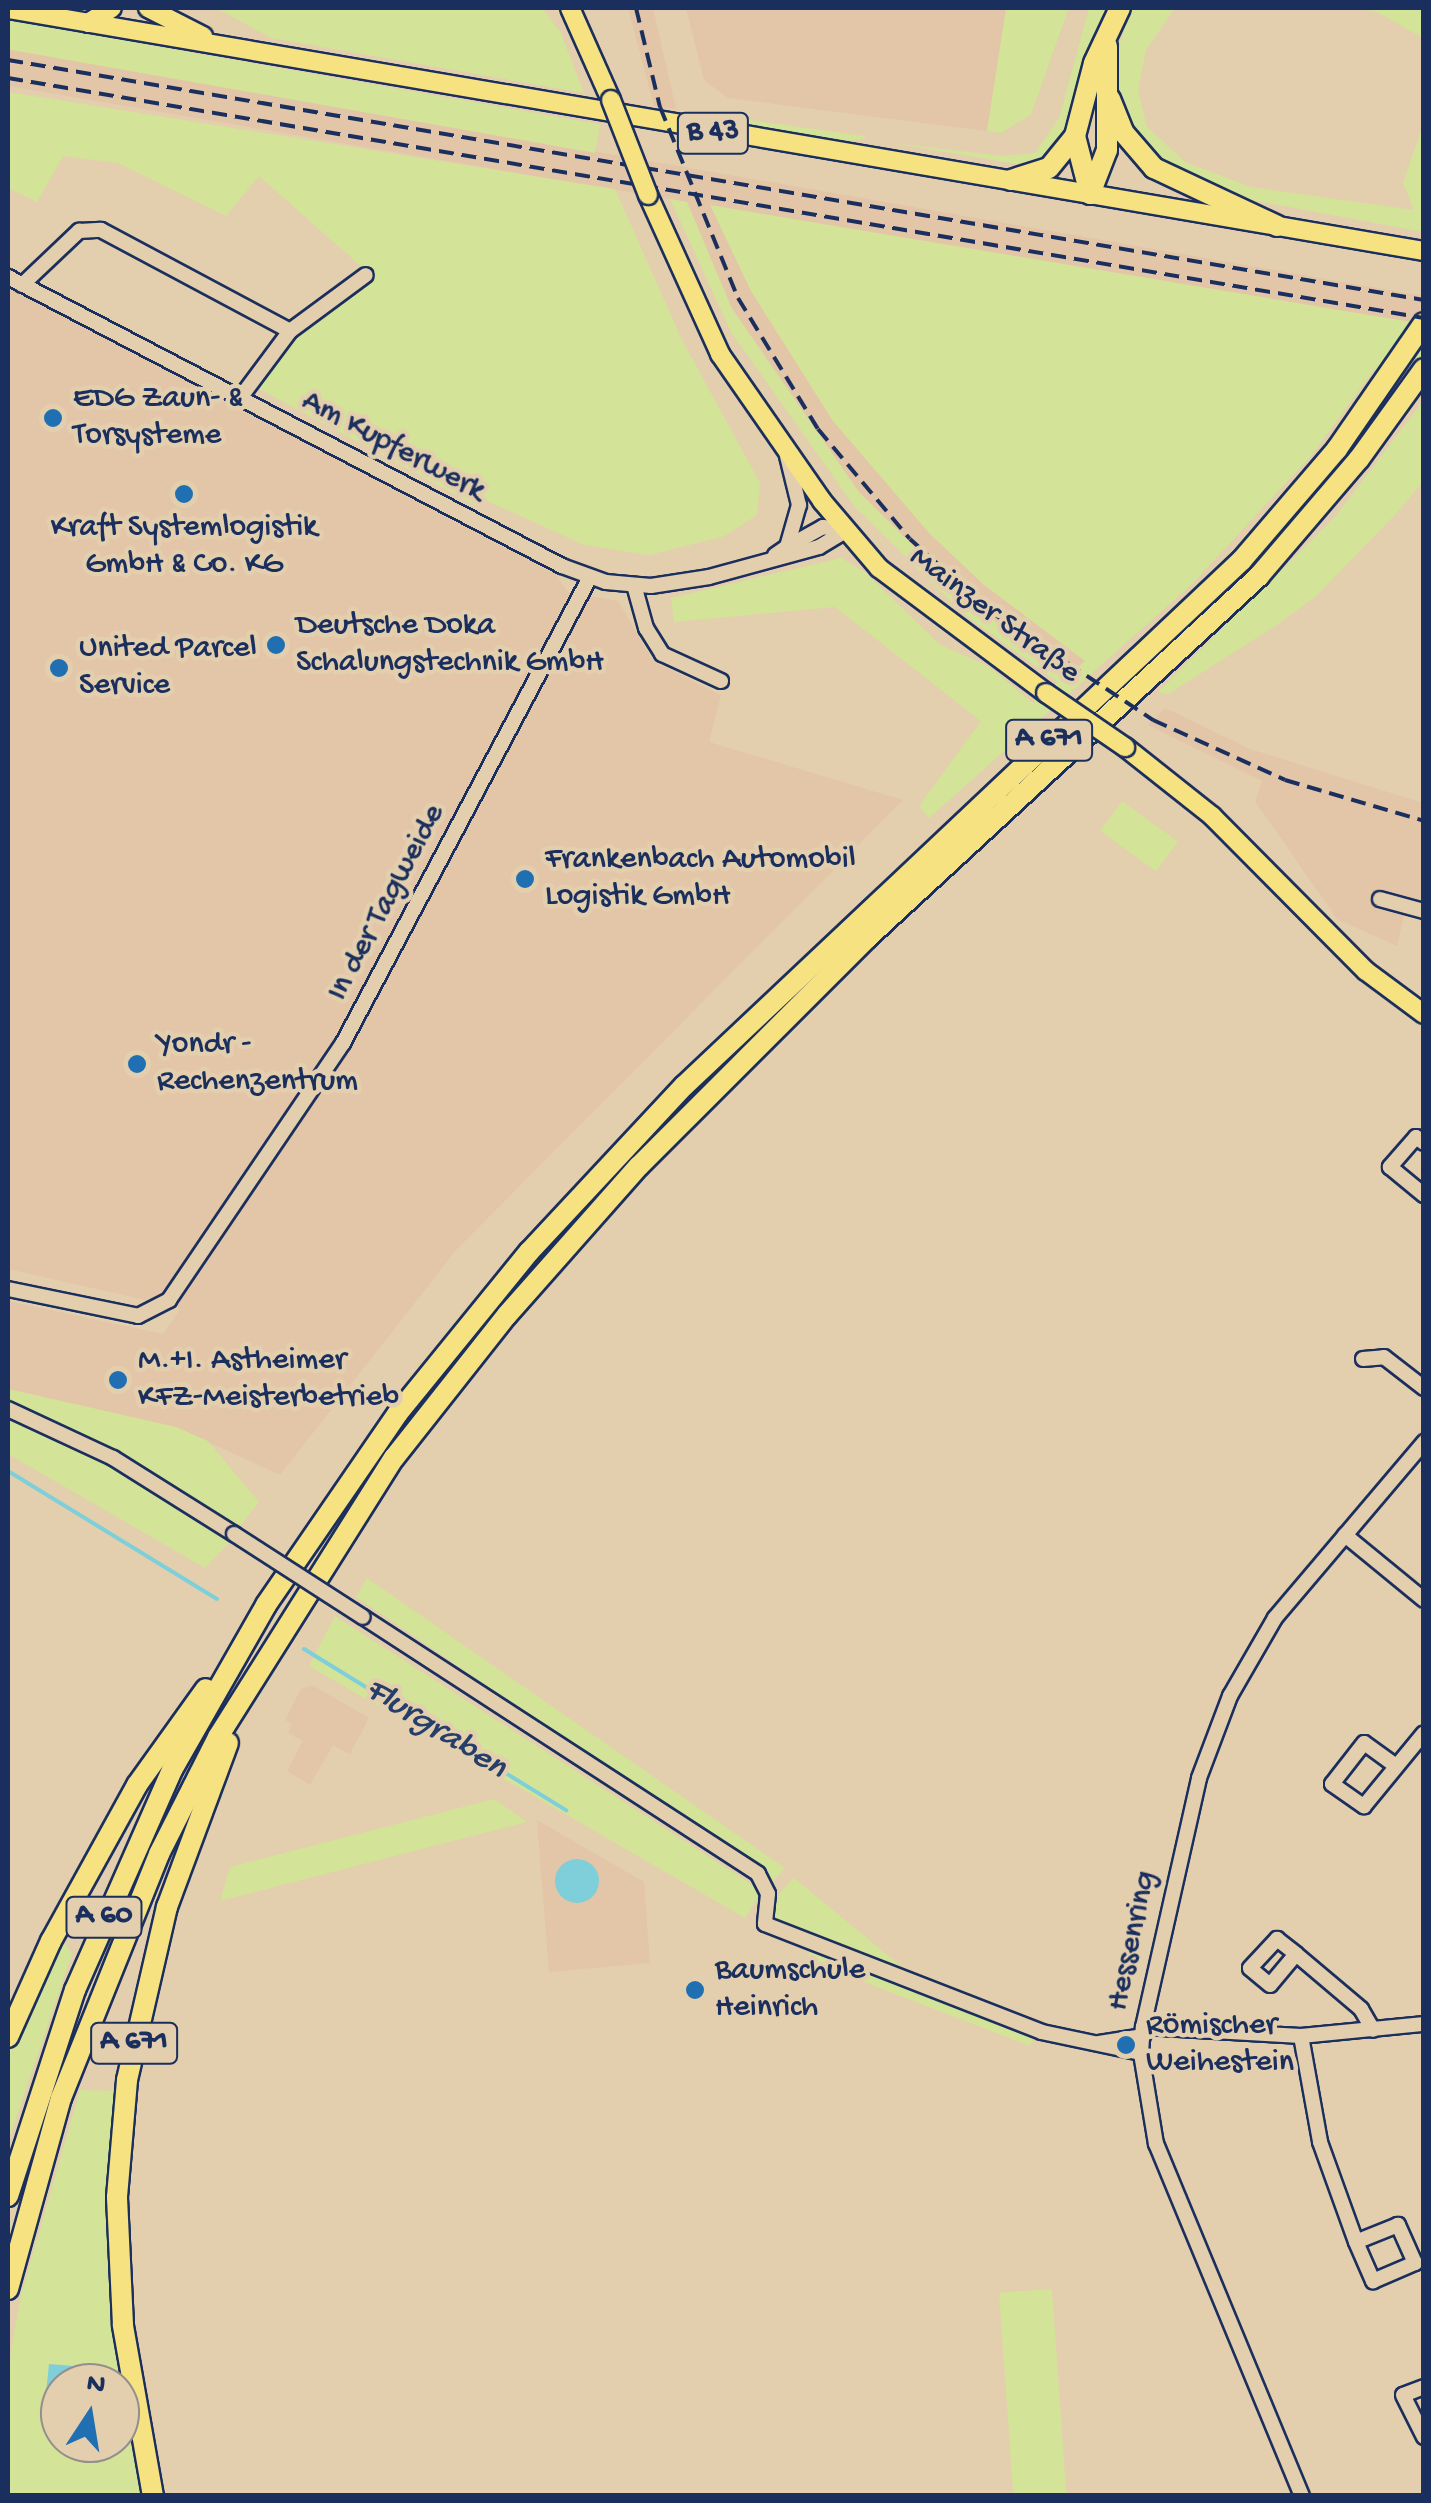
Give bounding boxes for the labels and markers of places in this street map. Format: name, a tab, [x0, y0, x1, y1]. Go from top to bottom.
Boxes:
place label: EDG Zaun- & Torsysteme	[73, 381, 243, 456]
marker: EDG Zaun- & Torsysteme	[42, 407, 64, 429]
marker: Kraft Systemlogistik GmbH & Co. KG	[173, 483, 195, 505]
place label: Kraft Systemlogistik GmbH & Co. KG	[51, 510, 317, 585]
place label: Deutsche Doka Schalungstechnik GmbH	[296, 608, 604, 683]
place label: United Parcel Service	[79, 631, 257, 706]
marker: Deutsche Doka Schalungstechnik GmbH	[265, 634, 287, 656]
marker: United Parcel Service	[48, 657, 70, 679]
place label: Frankenbach Automobil Logistik GmbH	[545, 842, 856, 917]
marker: Frankenbach Automobil Logistik GmbH	[514, 868, 536, 890]
place label: Yondr - Rechenzentrum	[157, 1027, 358, 1102]
marker: Yondr - Rechenzentrum	[126, 1053, 148, 1075]
place label: M.+I. Astheimer KFZ-Meisterbetrieb	[138, 1343, 399, 1418]
marker: M.+I. Astheimer KFZ-Meisterbetrieb	[107, 1369, 129, 1391]
place label: Baumschule Heinrich	[715, 1953, 865, 2028]
marker: Baumschule Heinrich	[684, 1979, 706, 2001]
place label: Römischer Weihestein	[1146, 2008, 1294, 2083]
marker: Römischer Weihestein	[1115, 2034, 1137, 2056]

